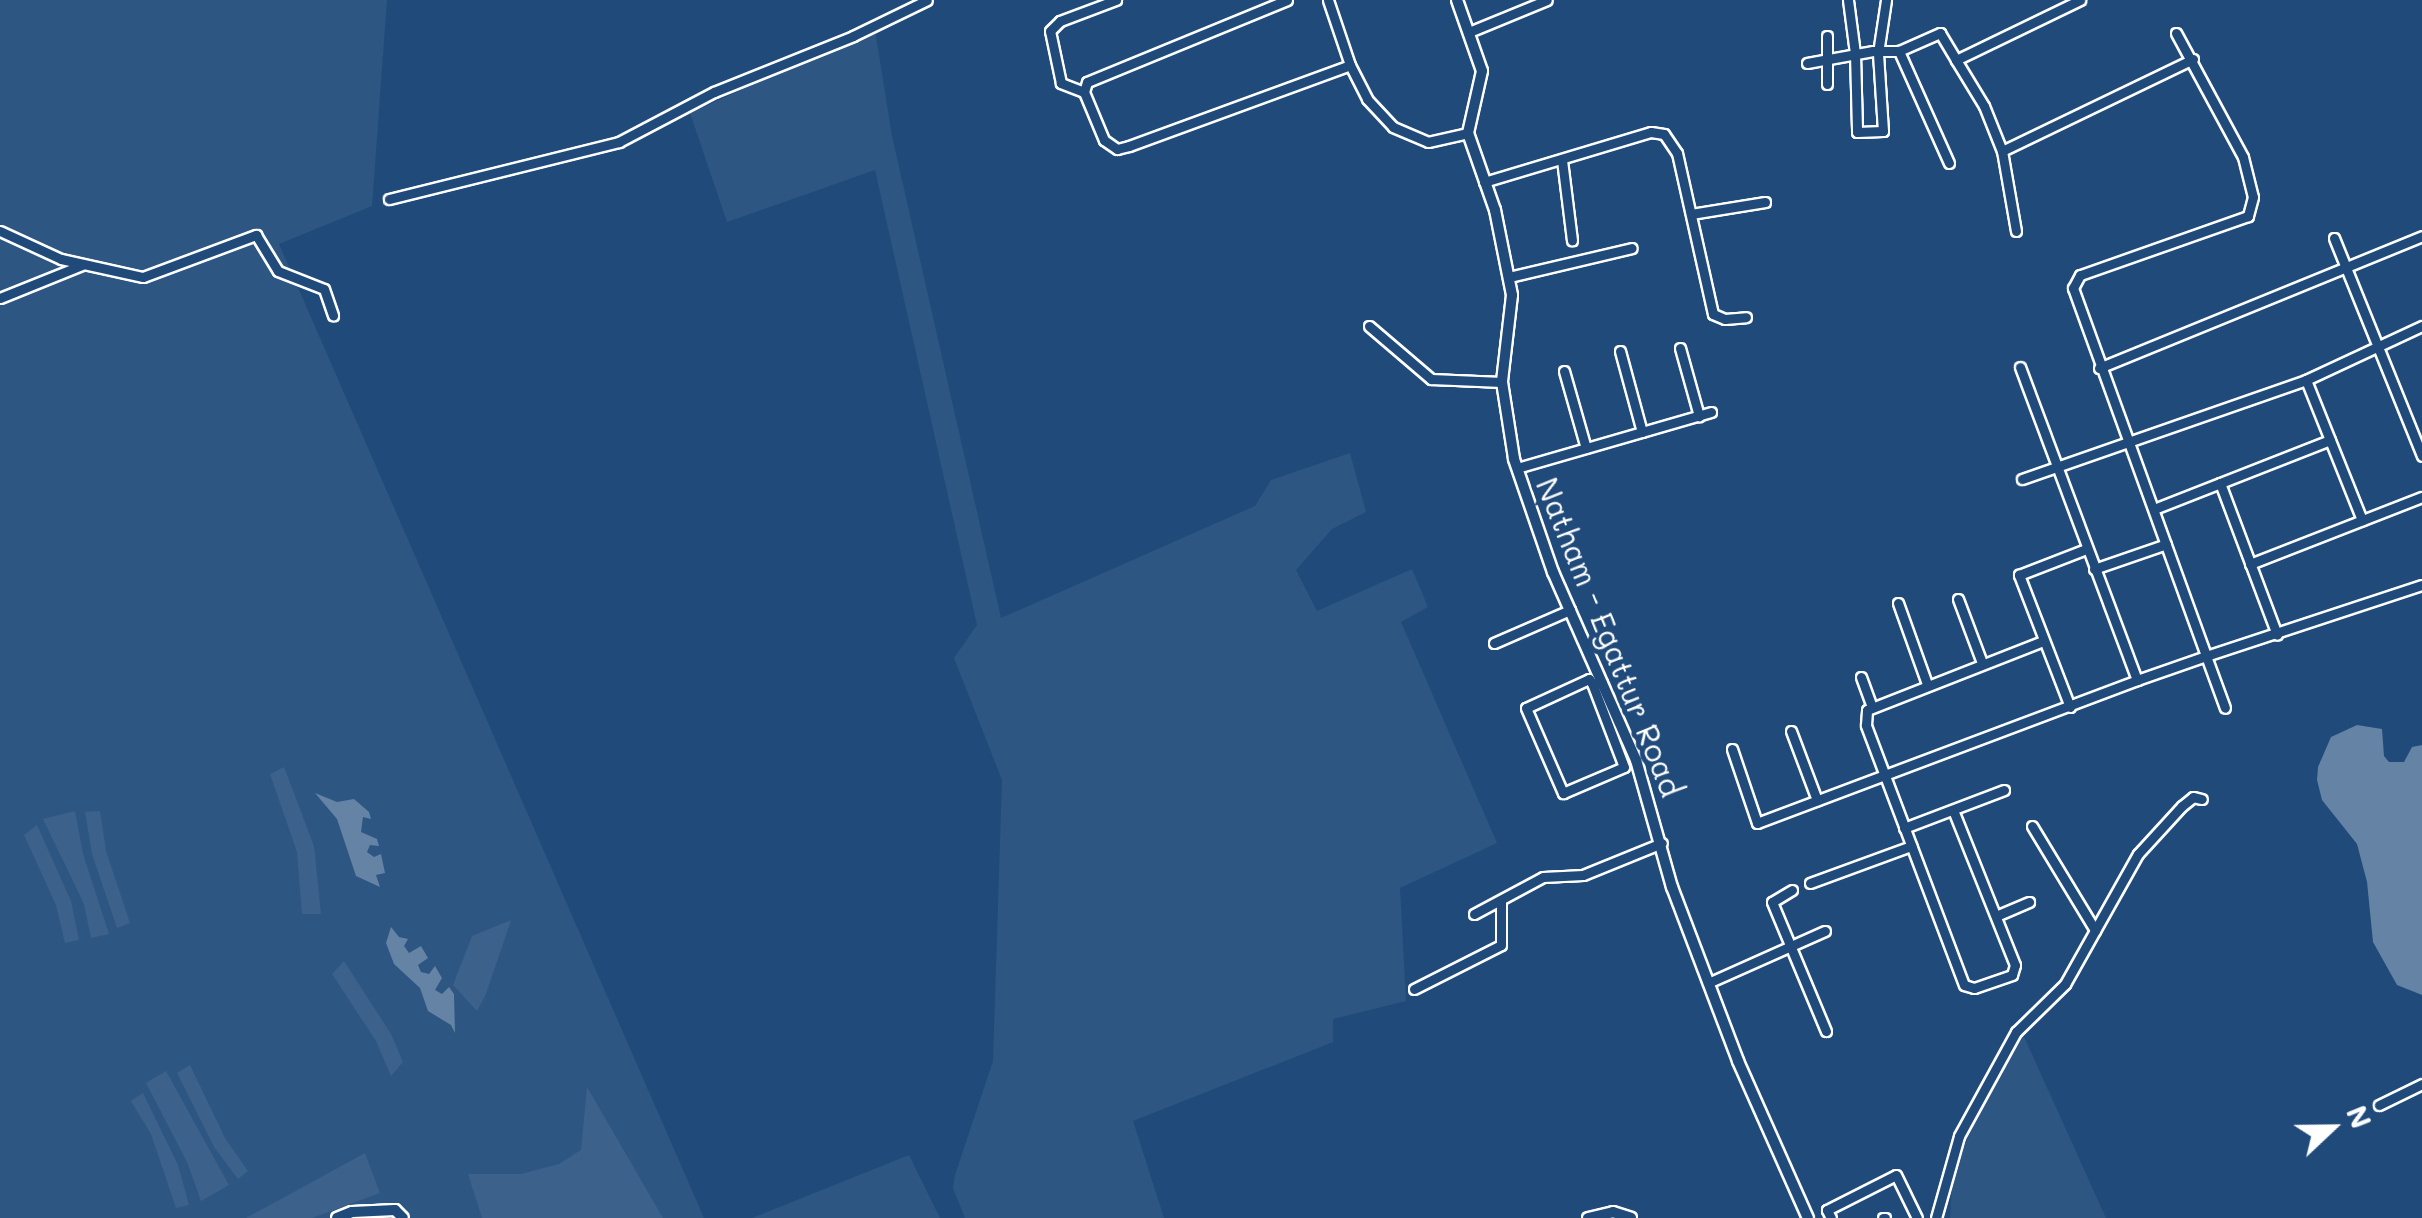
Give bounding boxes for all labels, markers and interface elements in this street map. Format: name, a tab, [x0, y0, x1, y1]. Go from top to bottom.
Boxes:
street label: Natham - Egattur Road	[1529, 472, 1691, 802]
north arrow	[2282, 1078, 2382, 1178]
text: N	[2339, 1100, 2380, 1133]

